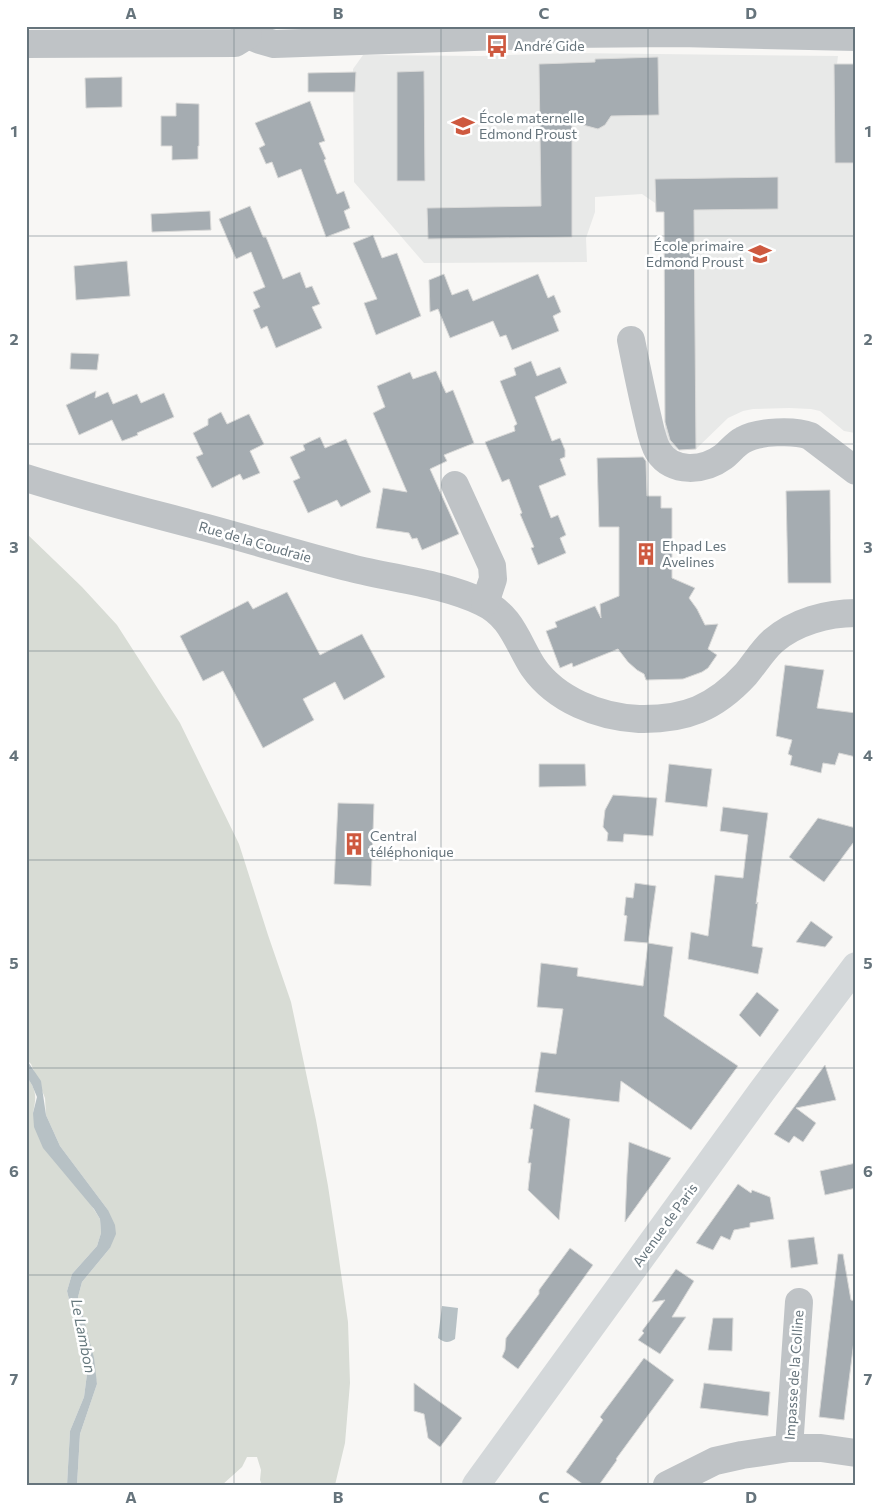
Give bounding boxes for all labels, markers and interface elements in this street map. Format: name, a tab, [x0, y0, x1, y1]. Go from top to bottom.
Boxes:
text: A	[125, 3, 137, 22]
text: B	[333, 3, 344, 22]
text: C	[539, 3, 550, 22]
text: D	[745, 3, 757, 22]
bus stop icon: André Gide	[484, 33, 510, 59]
place label: André Gide	[514, 37, 585, 54]
place label: École maternelle Edmond Proust	[479, 109, 584, 142]
school or university icon: École maternelle Edmond Proust	[450, 113, 476, 139]
text: 1	[10, 121, 18, 140]
text: 1	[864, 121, 872, 140]
place label: École primaire Edmond Proust	[646, 237, 744, 270]
school or university icon: École primaire Edmond Proust	[747, 241, 773, 267]
text: 2	[9, 329, 19, 348]
text: 2	[863, 329, 873, 348]
street label: Rue de la Coudraie	[197, 517, 313, 566]
text: 3	[9, 537, 19, 556]
place label: Ehpad Les Avelines	[662, 537, 726, 570]
text: 3	[863, 537, 873, 556]
building icon: Ehpad Les Avelines	[633, 541, 659, 567]
text: 4	[9, 745, 19, 764]
text: 4	[863, 745, 873, 764]
place label: Central téléphonique	[370, 827, 454, 860]
building icon: Central téléphonique	[341, 831, 367, 857]
text: 5	[9, 953, 19, 972]
text: 5	[863, 953, 873, 972]
text: 6	[9, 1161, 19, 1180]
text: 6	[863, 1161, 873, 1180]
street label: Avenue de Paris	[629, 1180, 701, 1270]
water label: Le Lambon	[68, 1297, 100, 1374]
street label: Impasse de la Colline	[780, 1309, 807, 1441]
text: 7	[10, 1369, 19, 1388]
text: 7	[864, 1369, 873, 1388]
text: A	[125, 1487, 137, 1506]
text: B	[333, 1487, 344, 1506]
text: C	[539, 1487, 550, 1506]
text: D	[745, 1487, 757, 1506]

